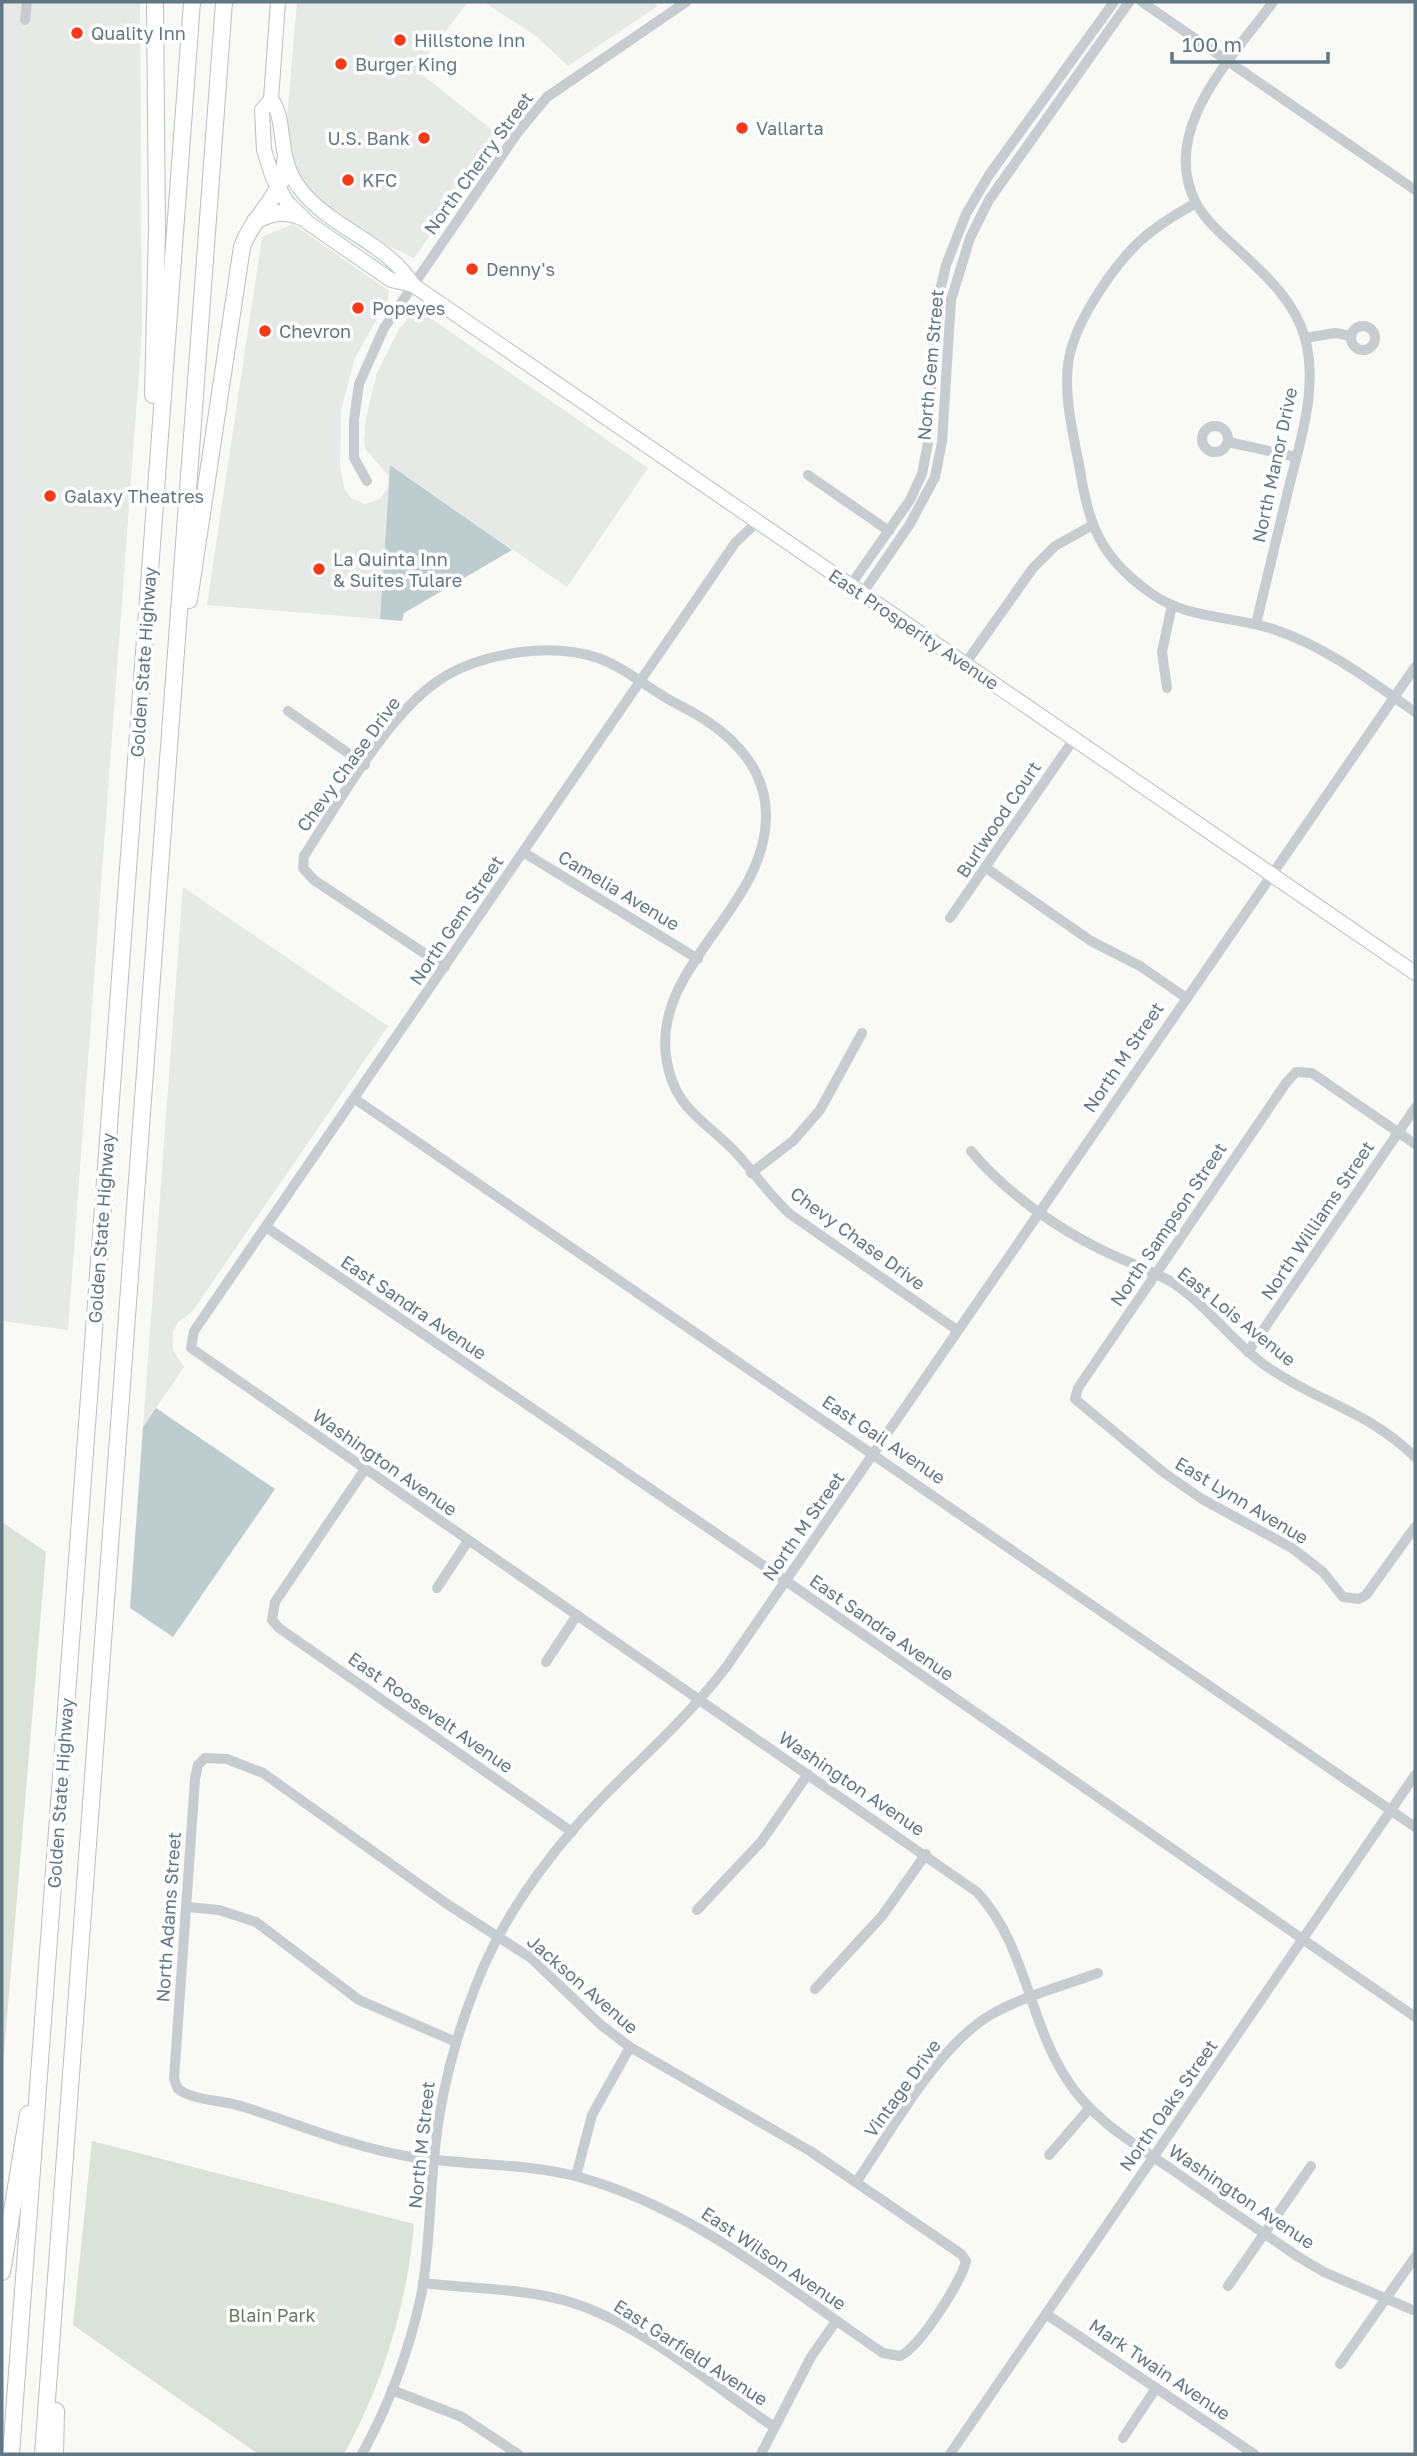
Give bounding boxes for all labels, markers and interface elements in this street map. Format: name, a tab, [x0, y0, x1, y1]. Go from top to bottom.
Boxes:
scale bar	[1172, 21, 1328, 65]
place label: Quality Inn	[91, 22, 186, 44]
marker: Quality Inn	[69, 25, 85, 41]
place label: Hillstone Inn	[414, 29, 525, 51]
text: 100 m	[1182, 31, 1242, 57]
marker: Hillstone Inn	[392, 32, 408, 48]
place label: Burger King	[355, 53, 457, 75]
marker: Burger King	[333, 56, 349, 72]
street label: North Cherry Street	[419, 87, 537, 239]
place label: Vallarta	[756, 117, 824, 139]
marker: Vallarta	[734, 120, 750, 136]
place label: U.S. Bank	[327, 127, 410, 149]
marker: U.S. Bank	[416, 130, 432, 146]
place label: KFC	[362, 169, 397, 191]
marker: KFC	[340, 172, 356, 188]
place label: Denny's	[486, 258, 555, 280]
marker: Denny's	[464, 261, 480, 277]
street label: North Gem Street	[912, 289, 948, 441]
place label: Popeyes	[372, 297, 445, 319]
marker: Popeyes	[350, 300, 366, 316]
place label: Chevron	[279, 320, 351, 342]
marker: Chevron	[257, 323, 273, 339]
street label: North Manor Drive	[1247, 385, 1301, 545]
place label: Galaxy Theatres	[64, 485, 204, 507]
marker: Galaxy Theatres	[42, 488, 58, 504]
place label: La Quinta Inn & Suites Tulare	[333, 548, 462, 591]
marker: La Quinta Inn & Suites Tulare	[311, 561, 327, 577]
street label: East Prosperity Avenue	[825, 564, 1003, 694]
street label: Golden State Highway	[125, 566, 161, 758]
street label: Chevy Chase Drive	[292, 692, 404, 836]
street label: Burlwood Court	[951, 757, 1045, 881]
street label: Camelia Avenue	[554, 845, 684, 935]
street label: North Gem Street	[405, 851, 507, 989]
street label: North M Street	[1078, 998, 1168, 1116]
street label: Golden State Highway	[83, 1132, 119, 1324]
street label: North Williams Street	[1256, 1137, 1378, 1303]
street label: North Sampson Street	[1105, 1138, 1231, 1310]
street label: Chevy Chase Drive	[786, 1182, 930, 1294]
street label: East Sandra Avenue	[337, 1250, 491, 1364]
street label: East Lois Avenue	[1174, 1262, 1300, 1370]
street label: East Gail Avenue	[818, 1390, 950, 1488]
street label: Washington Avenue	[308, 1404, 462, 1520]
street label: East Lynn Avenue	[1171, 1452, 1313, 1548]
street label: North M Street	[757, 1467, 849, 1585]
street label: East Sandra Avenue	[806, 1569, 958, 1685]
street label: East Roosevelt Avenue	[344, 1647, 518, 1777]
street label: Golden State Highway	[42, 1697, 78, 1889]
street label: Washington Avenue	[775, 1726, 929, 1840]
street label: North Adams Street	[151, 1831, 185, 2003]
street label: Jackson Avenue	[523, 1930, 643, 2038]
street label: Vintage Drive	[859, 2035, 945, 2141]
street label: North Oaks Street	[1114, 2035, 1222, 2175]
street label: North M Street	[403, 2080, 439, 2210]
street label: Washington Avenue	[1165, 2139, 1319, 2253]
street label: East Wilson Avenue	[698, 2201, 850, 2315]
street label: East Garfield Avenue	[610, 2294, 772, 2410]
park label: Blain Park	[228, 2304, 316, 2326]
street label: Mark Twain Avenue	[1085, 2314, 1235, 2424]

